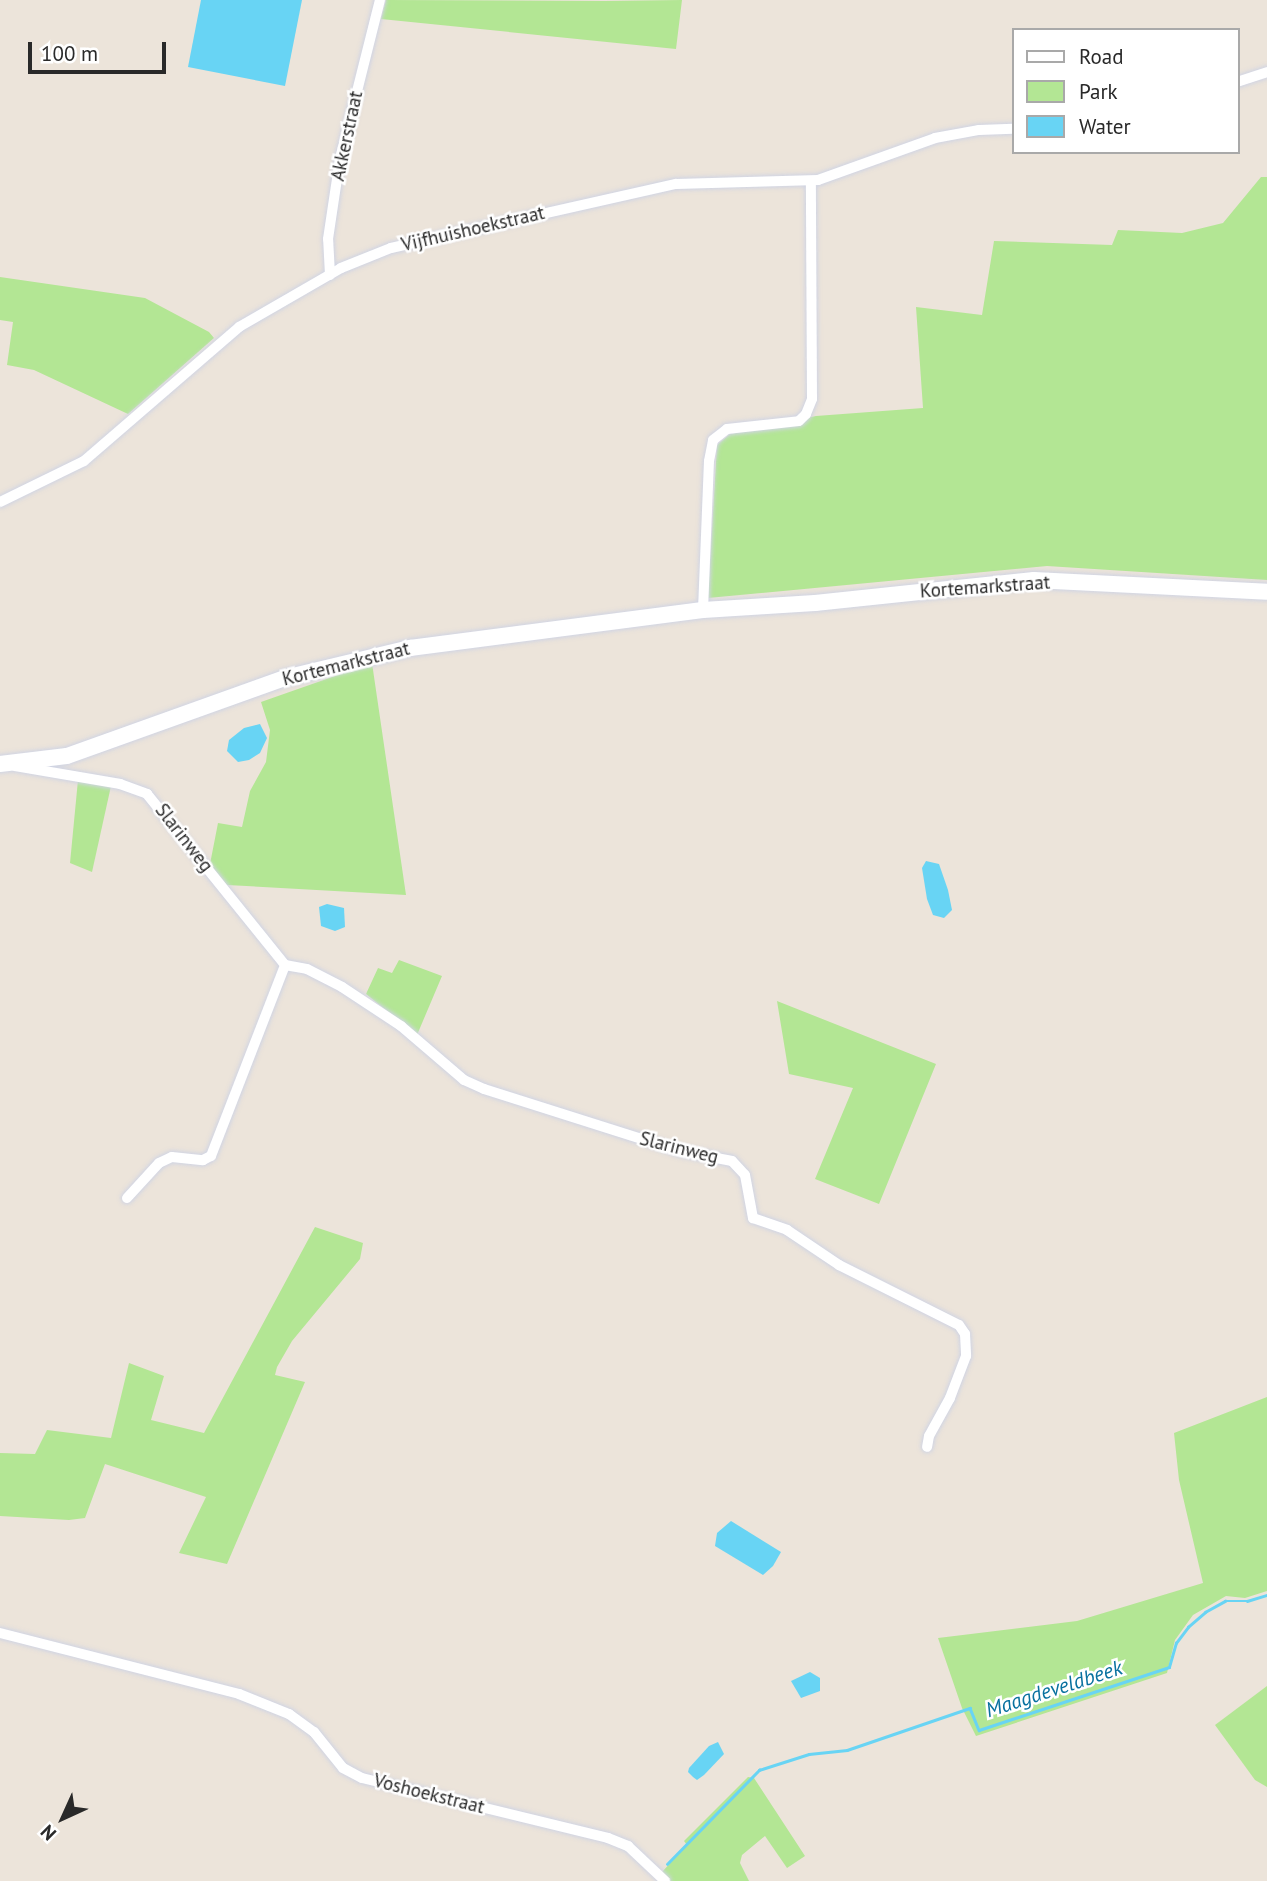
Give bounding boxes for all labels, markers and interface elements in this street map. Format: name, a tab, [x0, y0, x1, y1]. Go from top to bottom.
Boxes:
scale bar	[32, 28, 170, 72]
legend	[1012, 28, 1239, 154]
text: 100 m	[41, 40, 98, 67]
text: Road	[1079, 43, 1123, 70]
text: Park	[1079, 78, 1118, 105]
street label: Akkerstraat	[326, 89, 368, 183]
text: Water	[1079, 113, 1131, 140]
street label: Vijfhuishoekstraat	[399, 201, 547, 257]
street label: Kortemarkstraat	[919, 571, 1051, 603]
street label: Kortemarkstraat	[280, 637, 412, 691]
street label: Slarinweg	[150, 799, 218, 877]
street label: Slarinweg	[637, 1127, 721, 1169]
water label: Maagdeveldbeek	[982, 1655, 1126, 1723]
street label: Voshoekstraat	[371, 1769, 487, 1819]
north arrow	[28, 1783, 98, 1853]
text: N	[35, 1820, 61, 1846]

